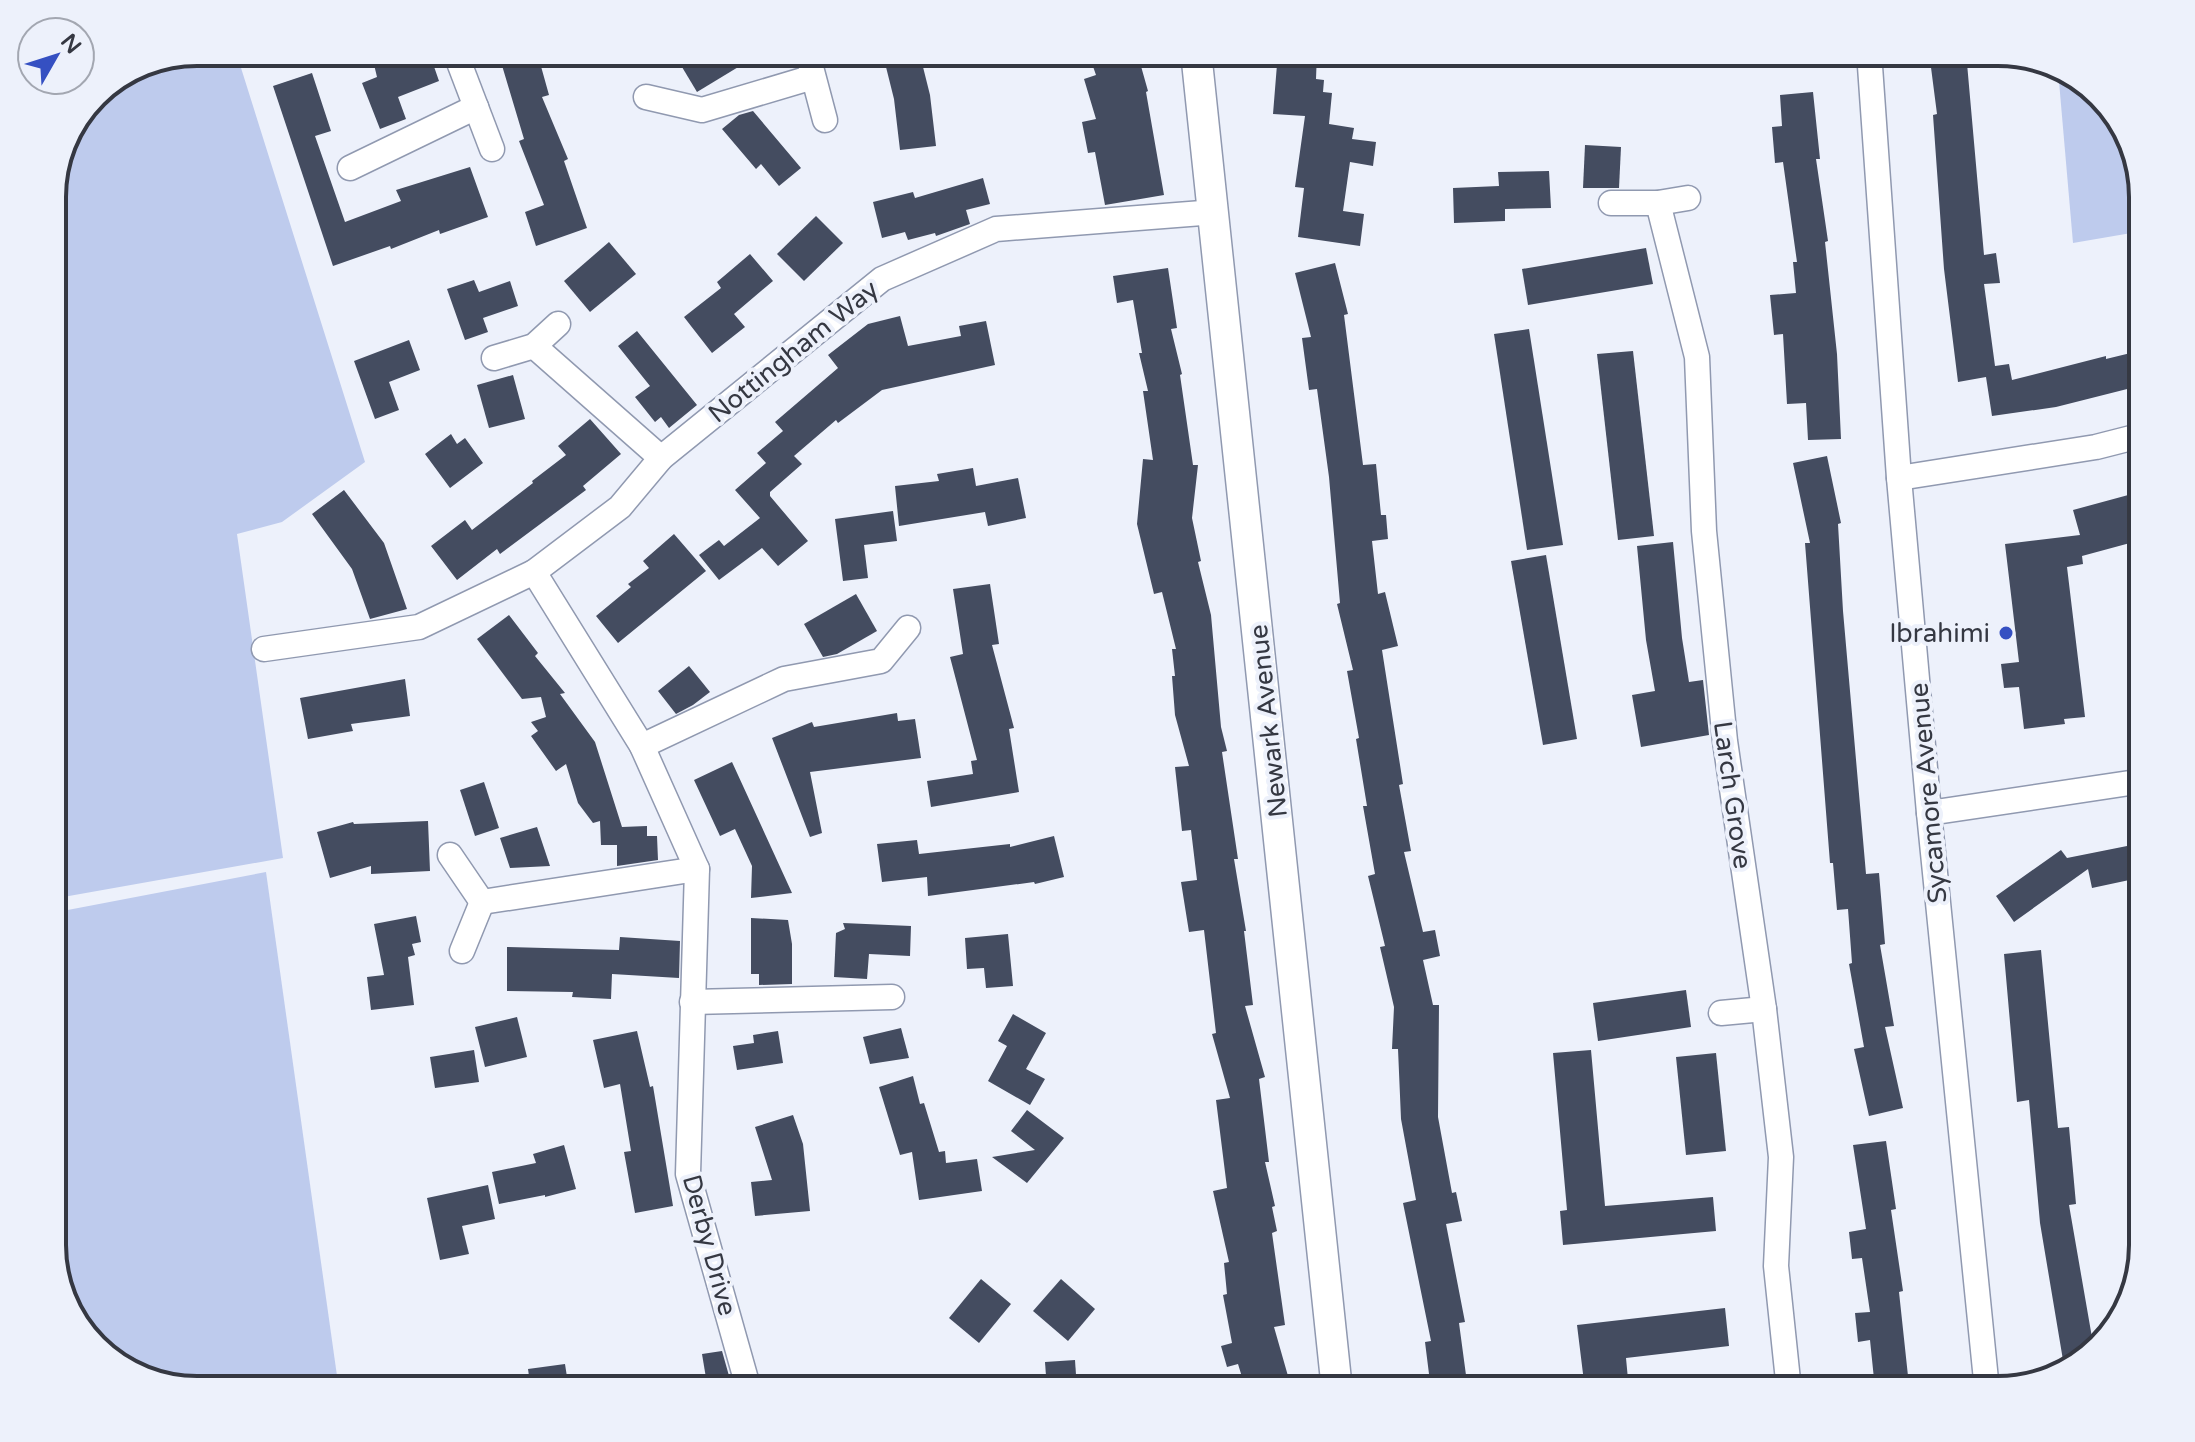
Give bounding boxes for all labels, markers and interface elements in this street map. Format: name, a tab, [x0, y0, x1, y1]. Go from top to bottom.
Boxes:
north arrow	[16, 16, 96, 96]
text: N	[55, 29, 86, 59]
street label: Nottingham Way	[702, 273, 884, 429]
place label: Ibrahimi	[1889, 618, 1990, 649]
street label: Newark Avenue	[1243, 623, 1294, 819]
marker: Ibrahimi	[1997, 624, 2015, 642]
street label: Sycamore Avenue	[1903, 681, 1954, 904]
street label: Larch Grove	[1707, 719, 1758, 871]
street label: Derby Drive	[676, 1171, 743, 1319]

